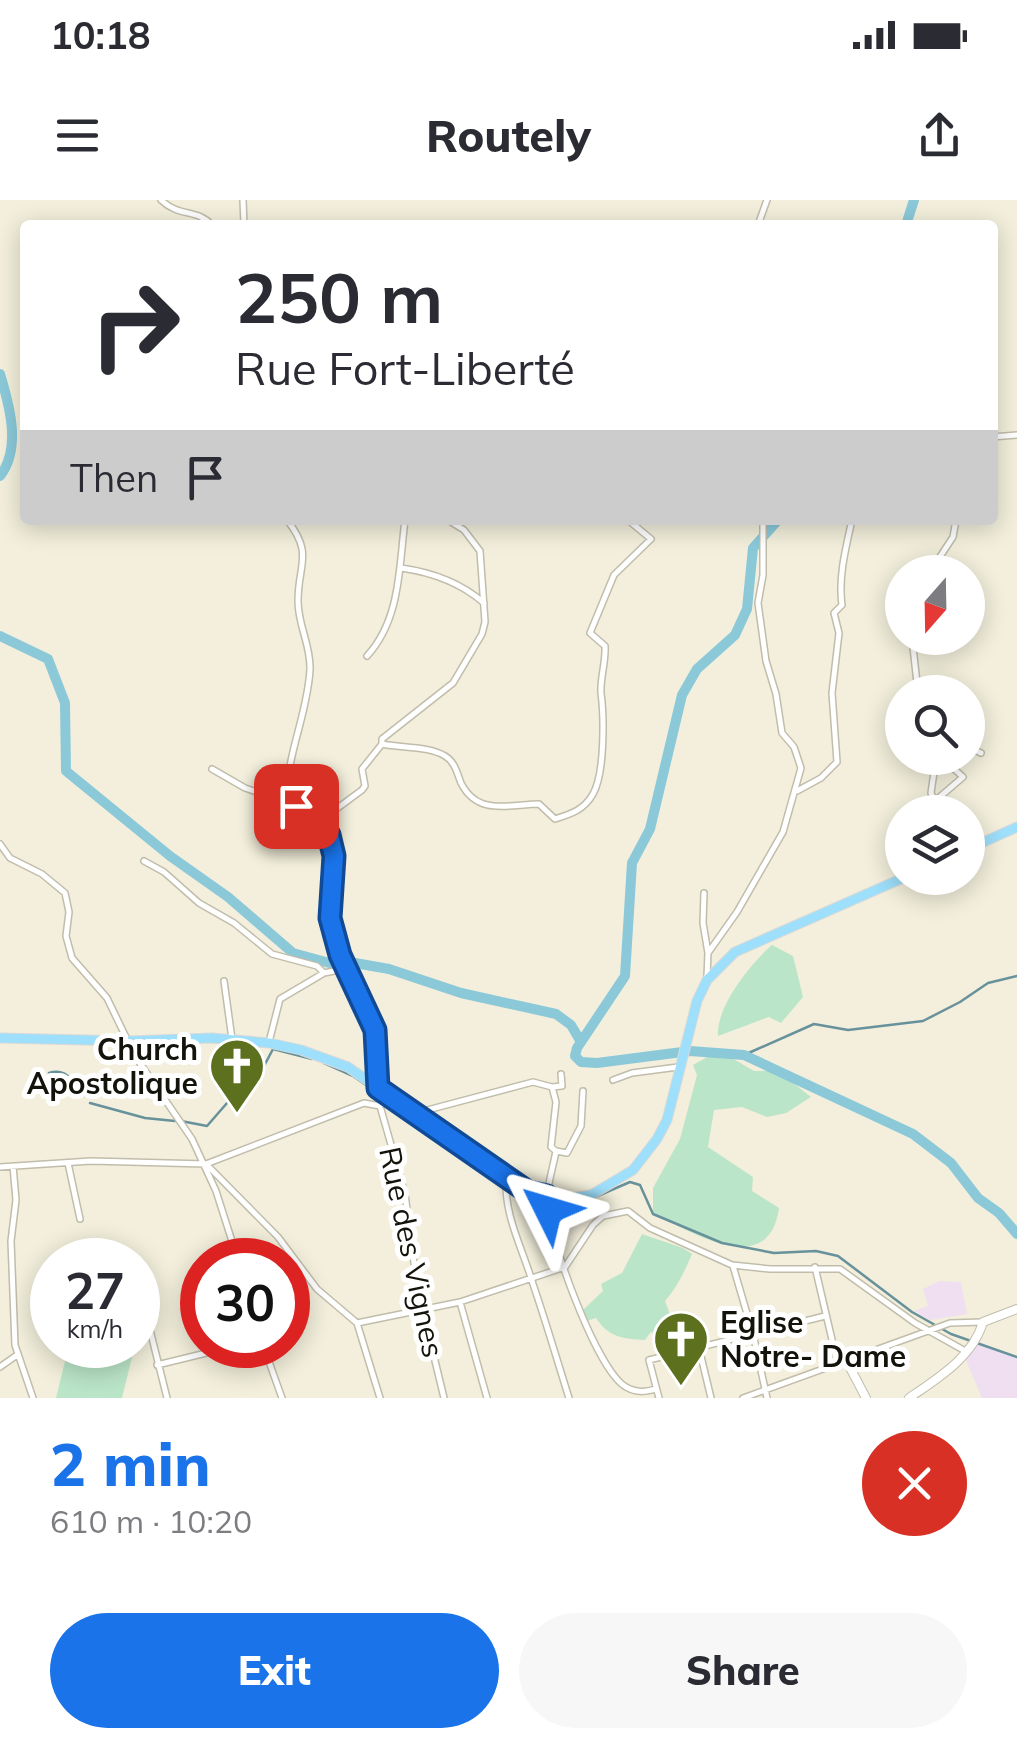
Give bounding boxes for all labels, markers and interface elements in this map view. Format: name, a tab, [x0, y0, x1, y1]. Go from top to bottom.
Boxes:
text: 10:18	[50, 11, 151, 59]
text: Routely	[426, 107, 591, 163]
icon: menu	[50, 108, 105, 163]
icon: share	[912, 108, 967, 163]
text: 250 m	[235, 253, 443, 341]
icon: right	[70, 260, 200, 390]
text: Rue Fort-Liberté	[235, 340, 575, 396]
icon: arrive	[178, 450, 233, 505]
text: Then	[70, 454, 158, 502]
north arrow	[885, 555, 985, 655]
map controls	[885, 555, 985, 895]
button: search	[885, 675, 985, 775]
pin	[254, 764, 339, 849]
icon: arrive	[269, 779, 324, 834]
button: layers	[885, 795, 985, 895]
place label: Church Apostolique	[27, 1030, 198, 1102]
church icon: Church Apostolique	[207, 1036, 267, 1115]
street label: Rue des Vignes	[371, 1143, 453, 1361]
position arrow	[496, 1158, 600, 1262]
speed limit sign: 30	[180, 1238, 310, 1368]
text: 27	[65, 1259, 125, 1322]
place label: Eglise Notre- Dame	[720, 1303, 906, 1375]
church icon: Eglise Notre- Dame	[651, 1309, 711, 1388]
text: km/h	[67, 1313, 123, 1344]
text: 2 min	[50, 1426, 211, 1501]
button: close	[862, 1431, 967, 1536]
text: 610 m · 10:20	[50, 1501, 252, 1541]
button: Exit	[50, 1613, 499, 1728]
button: Share	[519, 1613, 967, 1728]

